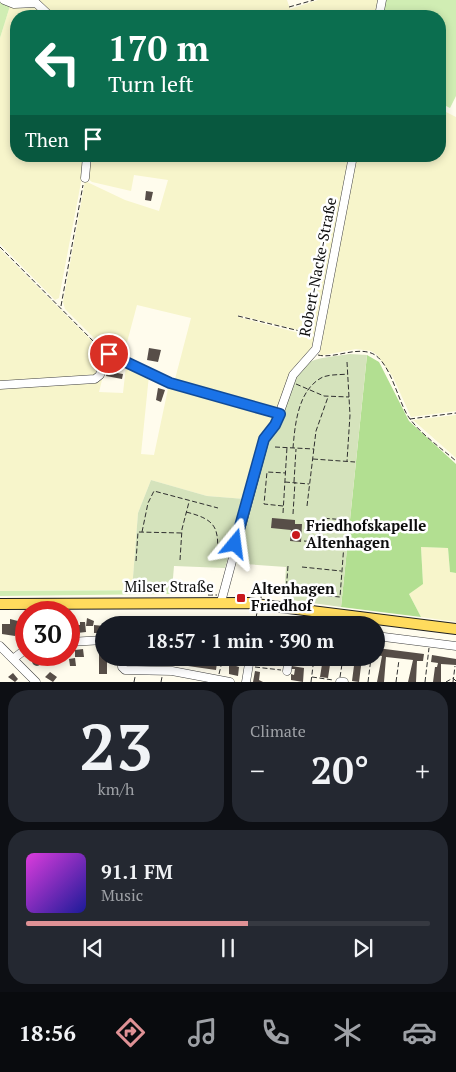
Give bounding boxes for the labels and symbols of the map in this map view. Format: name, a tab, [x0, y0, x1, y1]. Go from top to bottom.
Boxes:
street label: Robert-Nacke-Straße	[294, 195, 340, 338]
pin	[88, 333, 130, 375]
place label: Friedhofskapelle Altenhagen	[306, 515, 426, 552]
position arrow	[208, 517, 260, 569]
marker: Friedhofskapelle Altenhagen	[290, 529, 302, 541]
street label: Milser Straße	[124, 576, 214, 596]
place label: Altenhagen Friedhof	[251, 578, 335, 615]
marker: Altenhagen Friedhof	[235, 592, 247, 604]
speed limit sign: 30	[15, 601, 80, 666]

